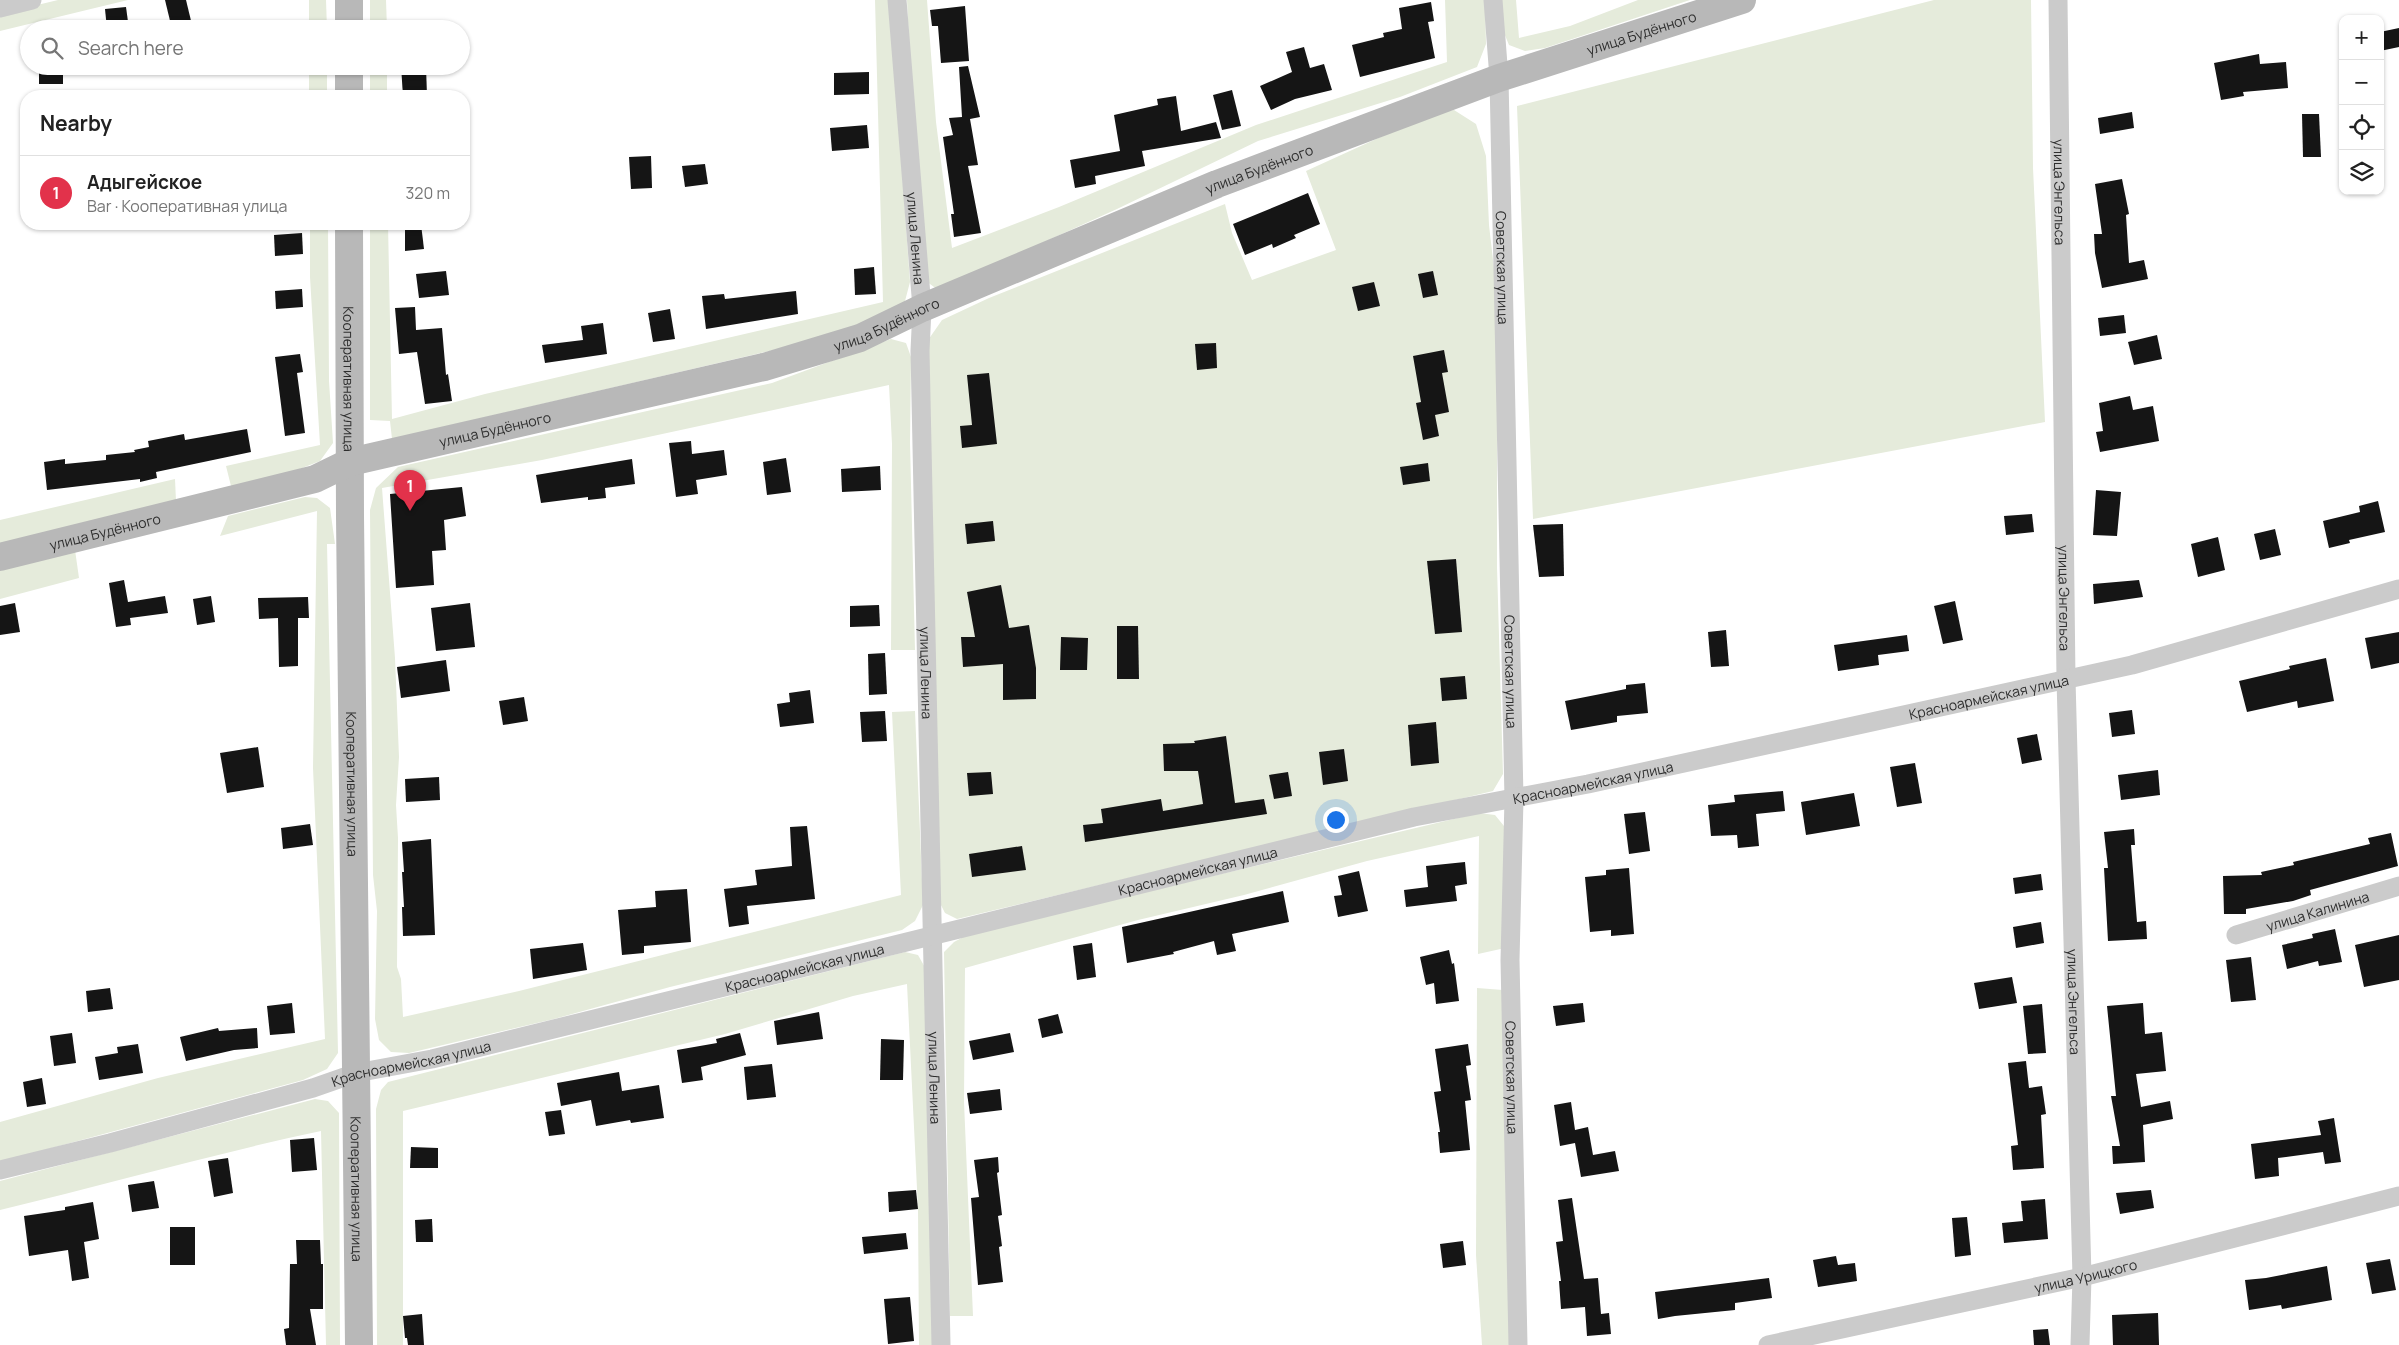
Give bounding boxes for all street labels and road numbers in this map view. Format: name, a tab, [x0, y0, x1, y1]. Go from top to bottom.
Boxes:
street label: улица Будённого	[1584, 6, 1698, 59]
street label: улица Будённого	[1202, 139, 1316, 198]
street label: улица Энгельса	[2050, 139, 2070, 245]
street label: улица Ленина	[903, 191, 930, 285]
street label: Советская улица	[1492, 211, 1514, 325]
street label: улица Будённого	[831, 292, 942, 355]
street label: Кооперативная улица	[340, 306, 359, 452]
street label: улица Будённого	[437, 407, 553, 451]
street label: улица Будённого	[47, 508, 162, 554]
street label: улица Энгельса	[2055, 545, 2075, 651]
street label: Советская улица	[1501, 615, 1522, 729]
street label: улица Ленина	[916, 626, 937, 719]
street label: Красноармейская улица	[1907, 670, 2070, 723]
street label: Кооперативная улица	[343, 711, 363, 857]
street label: Красноармейская улица	[1511, 756, 1675, 808]
street label: Красноармейская улица	[1116, 842, 1279, 899]
street label: улица Калинина	[2264, 886, 2371, 935]
street label: Красноармейская улица	[723, 938, 886, 996]
street label: улица Энгельса	[2064, 948, 2086, 1055]
street label: Советская улица	[1502, 1021, 1523, 1134]
street label: улица Ленина	[925, 1031, 946, 1124]
street label: Красноармейская улица	[329, 1035, 493, 1090]
street label: Кооперативная улица	[347, 1116, 368, 1262]
street label: улица Урицкого	[2032, 1254, 2139, 1297]

